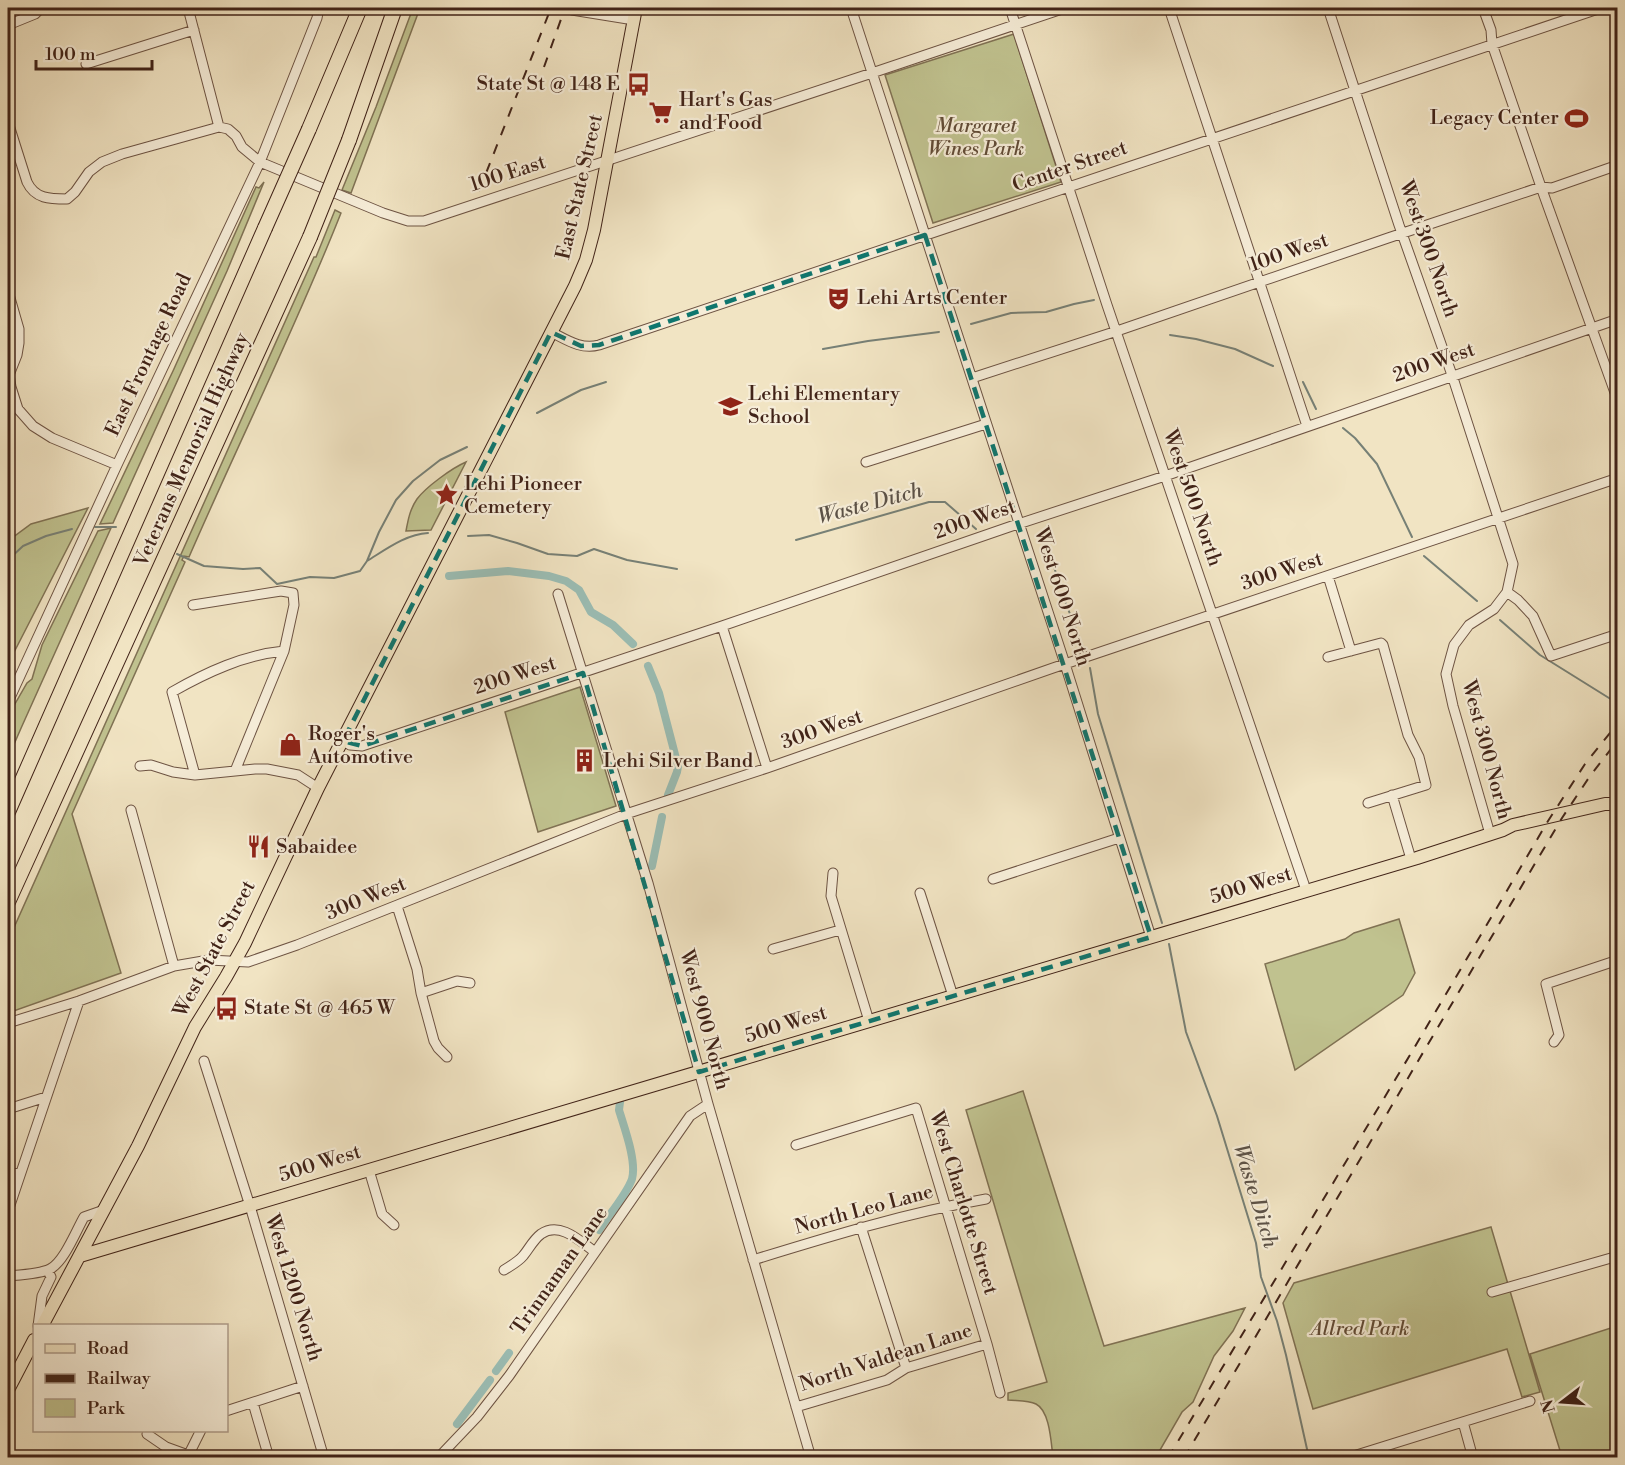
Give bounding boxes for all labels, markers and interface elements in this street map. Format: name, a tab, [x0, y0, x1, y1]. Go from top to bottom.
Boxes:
scale bar	[36, 33, 152, 71]
text: 100 m	[45, 43, 96, 66]
bus stop icon: State St @ 148 E	[625, 71, 651, 97]
place label: State St @ 148 E	[476, 72, 620, 97]
place label: Hart's Gas and Food	[679, 88, 772, 136]
supermarket icon: Hart's Gas and Food	[648, 99, 674, 125]
sports icon: Legacy Center	[1564, 105, 1590, 131]
place label: Legacy Center	[1430, 106, 1559, 131]
street label: East State Street	[551, 112, 609, 262]
park label: Margaret Wines Park	[928, 114, 1024, 162]
street label: Center Street	[1009, 136, 1131, 198]
street label: 100 East	[467, 150, 549, 198]
street label: West 300 North	[1393, 176, 1463, 321]
street label: 100 West	[1246, 228, 1332, 278]
street label: East Frontage Road	[100, 269, 198, 440]
theatre icon: Lehi Arts Center	[826, 285, 852, 311]
place label: Lehi Arts Center	[857, 286, 1008, 311]
street label: Veterans Memorial Highway	[129, 329, 255, 572]
street label: 200 West	[1390, 337, 1478, 389]
place label: Lehi Elementary School	[748, 382, 900, 430]
school or university icon: Lehi Elementary School	[717, 393, 743, 419]
street label: West 500 North	[1157, 425, 1227, 570]
place label: Lehi Pioneer Cemetery	[464, 472, 583, 520]
water label: Waste Ditch	[815, 477, 926, 530]
place icon: Lehi Pioneer Cemetery	[433, 482, 459, 508]
street label: 200 West	[931, 494, 1019, 546]
street label: West 600 North	[1028, 524, 1096, 669]
street label: 300 West	[1238, 547, 1326, 597]
street label: 200 West	[471, 651, 559, 701]
street label: West 300 North	[1455, 677, 1517, 822]
street label: 300 West	[778, 704, 866, 756]
place label: Roger's Automotive	[307, 722, 413, 770]
shop icon: Roger's Automotive	[277, 732, 303, 758]
building icon: Lehi Silver Band	[572, 748, 598, 774]
place label: Lehi Silver Band	[603, 749, 754, 774]
restaurant icon: Sabaidee	[245, 834, 271, 860]
place label: Sabaidee	[276, 835, 357, 860]
street label: 500 West	[1207, 862, 1295, 910]
street label: 300 West	[322, 872, 410, 926]
street label: West State Street	[168, 876, 262, 1023]
street label: West 900 North	[673, 946, 735, 1093]
bus stop icon: State St @ 465 W	[213, 995, 239, 1021]
place label: State St @ 465 W	[244, 996, 396, 1021]
street label: 500 West	[742, 1001, 830, 1049]
street label: West Charlotte Street	[923, 1107, 1003, 1298]
street label: 500 West	[276, 1140, 364, 1188]
water label: Waste Ditch	[1227, 1141, 1283, 1252]
street label: North Leo Lane	[792, 1179, 936, 1241]
street label: Trinnaman Lane	[506, 1202, 614, 1340]
street label: West 1200 North	[258, 1210, 327, 1365]
park label: Allred Park	[1309, 1317, 1409, 1342]
street label: North Valdean Lane	[796, 1318, 976, 1398]
legend	[33, 1324, 228, 1432]
text: Road	[87, 1337, 130, 1360]
text: Railway	[87, 1367, 151, 1390]
north arrow	[1532, 1372, 1592, 1432]
text: Park	[87, 1397, 126, 1420]
text: N	[1537, 1397, 1560, 1415]

